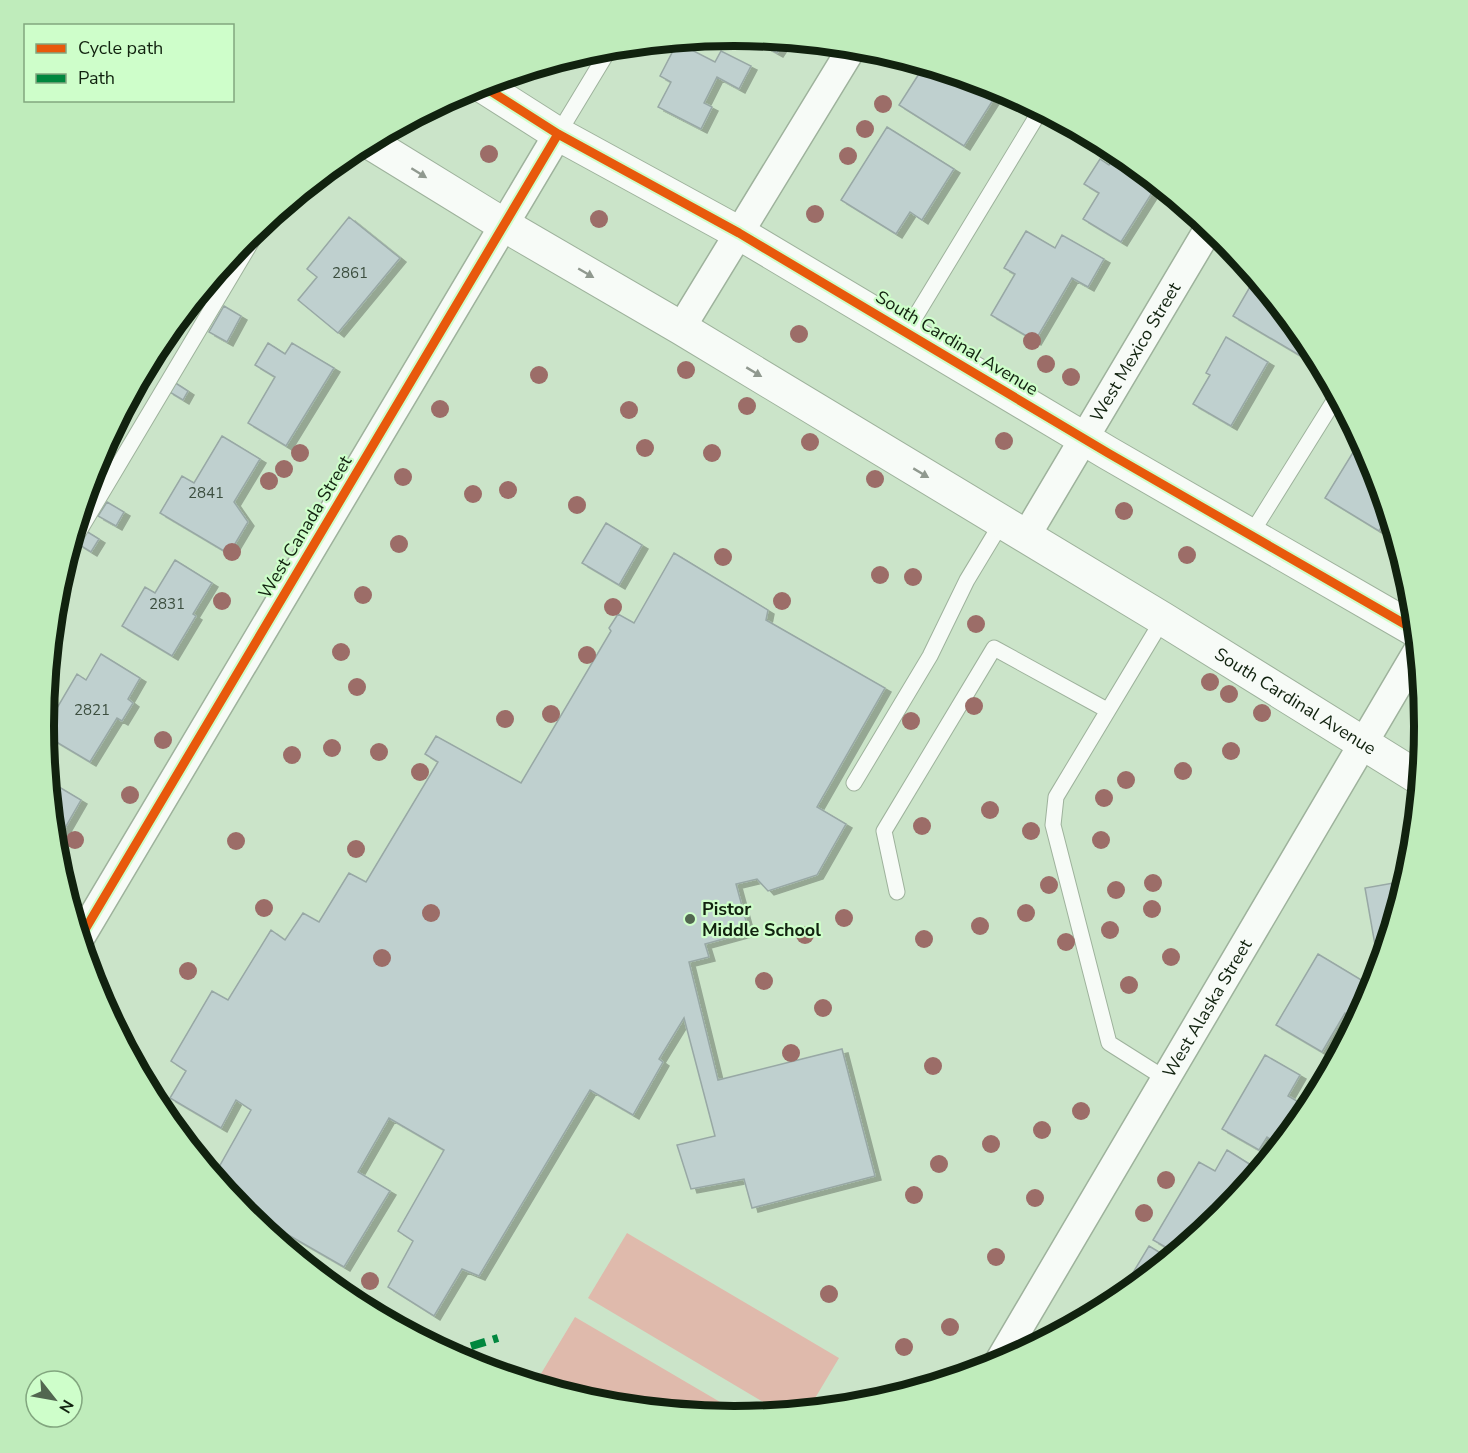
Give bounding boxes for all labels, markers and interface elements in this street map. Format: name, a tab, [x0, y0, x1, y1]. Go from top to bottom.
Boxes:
legend	[24, 24, 234, 102]
text: Cycle path	[78, 36, 163, 60]
text: Path	[78, 66, 115, 90]
one-way arrow	[411, 167, 427, 178]
house number: 2861	[332, 263, 368, 283]
one-way arrow	[578, 268, 594, 279]
street label: West Mexico Street	[1085, 277, 1186, 426]
street label: South Cardinal Avenue	[871, 285, 1043, 401]
one-way arrow	[746, 367, 762, 378]
street label: West Canada Street	[253, 450, 358, 603]
one-way arrow	[913, 468, 929, 479]
house number: 2841	[188, 483, 224, 503]
house number: 2831	[149, 594, 185, 614]
street label: South Cardinal Avenue	[1210, 642, 1381, 760]
house number: 2821	[74, 700, 110, 720]
place label: Pistor Middle School	[702, 897, 821, 942]
marker: Pistor Middle School	[683, 912, 697, 926]
street label: West Alaska Street	[1157, 934, 1258, 1082]
north arrow	[24, 1369, 84, 1429]
text: N	[53, 1395, 79, 1417]

